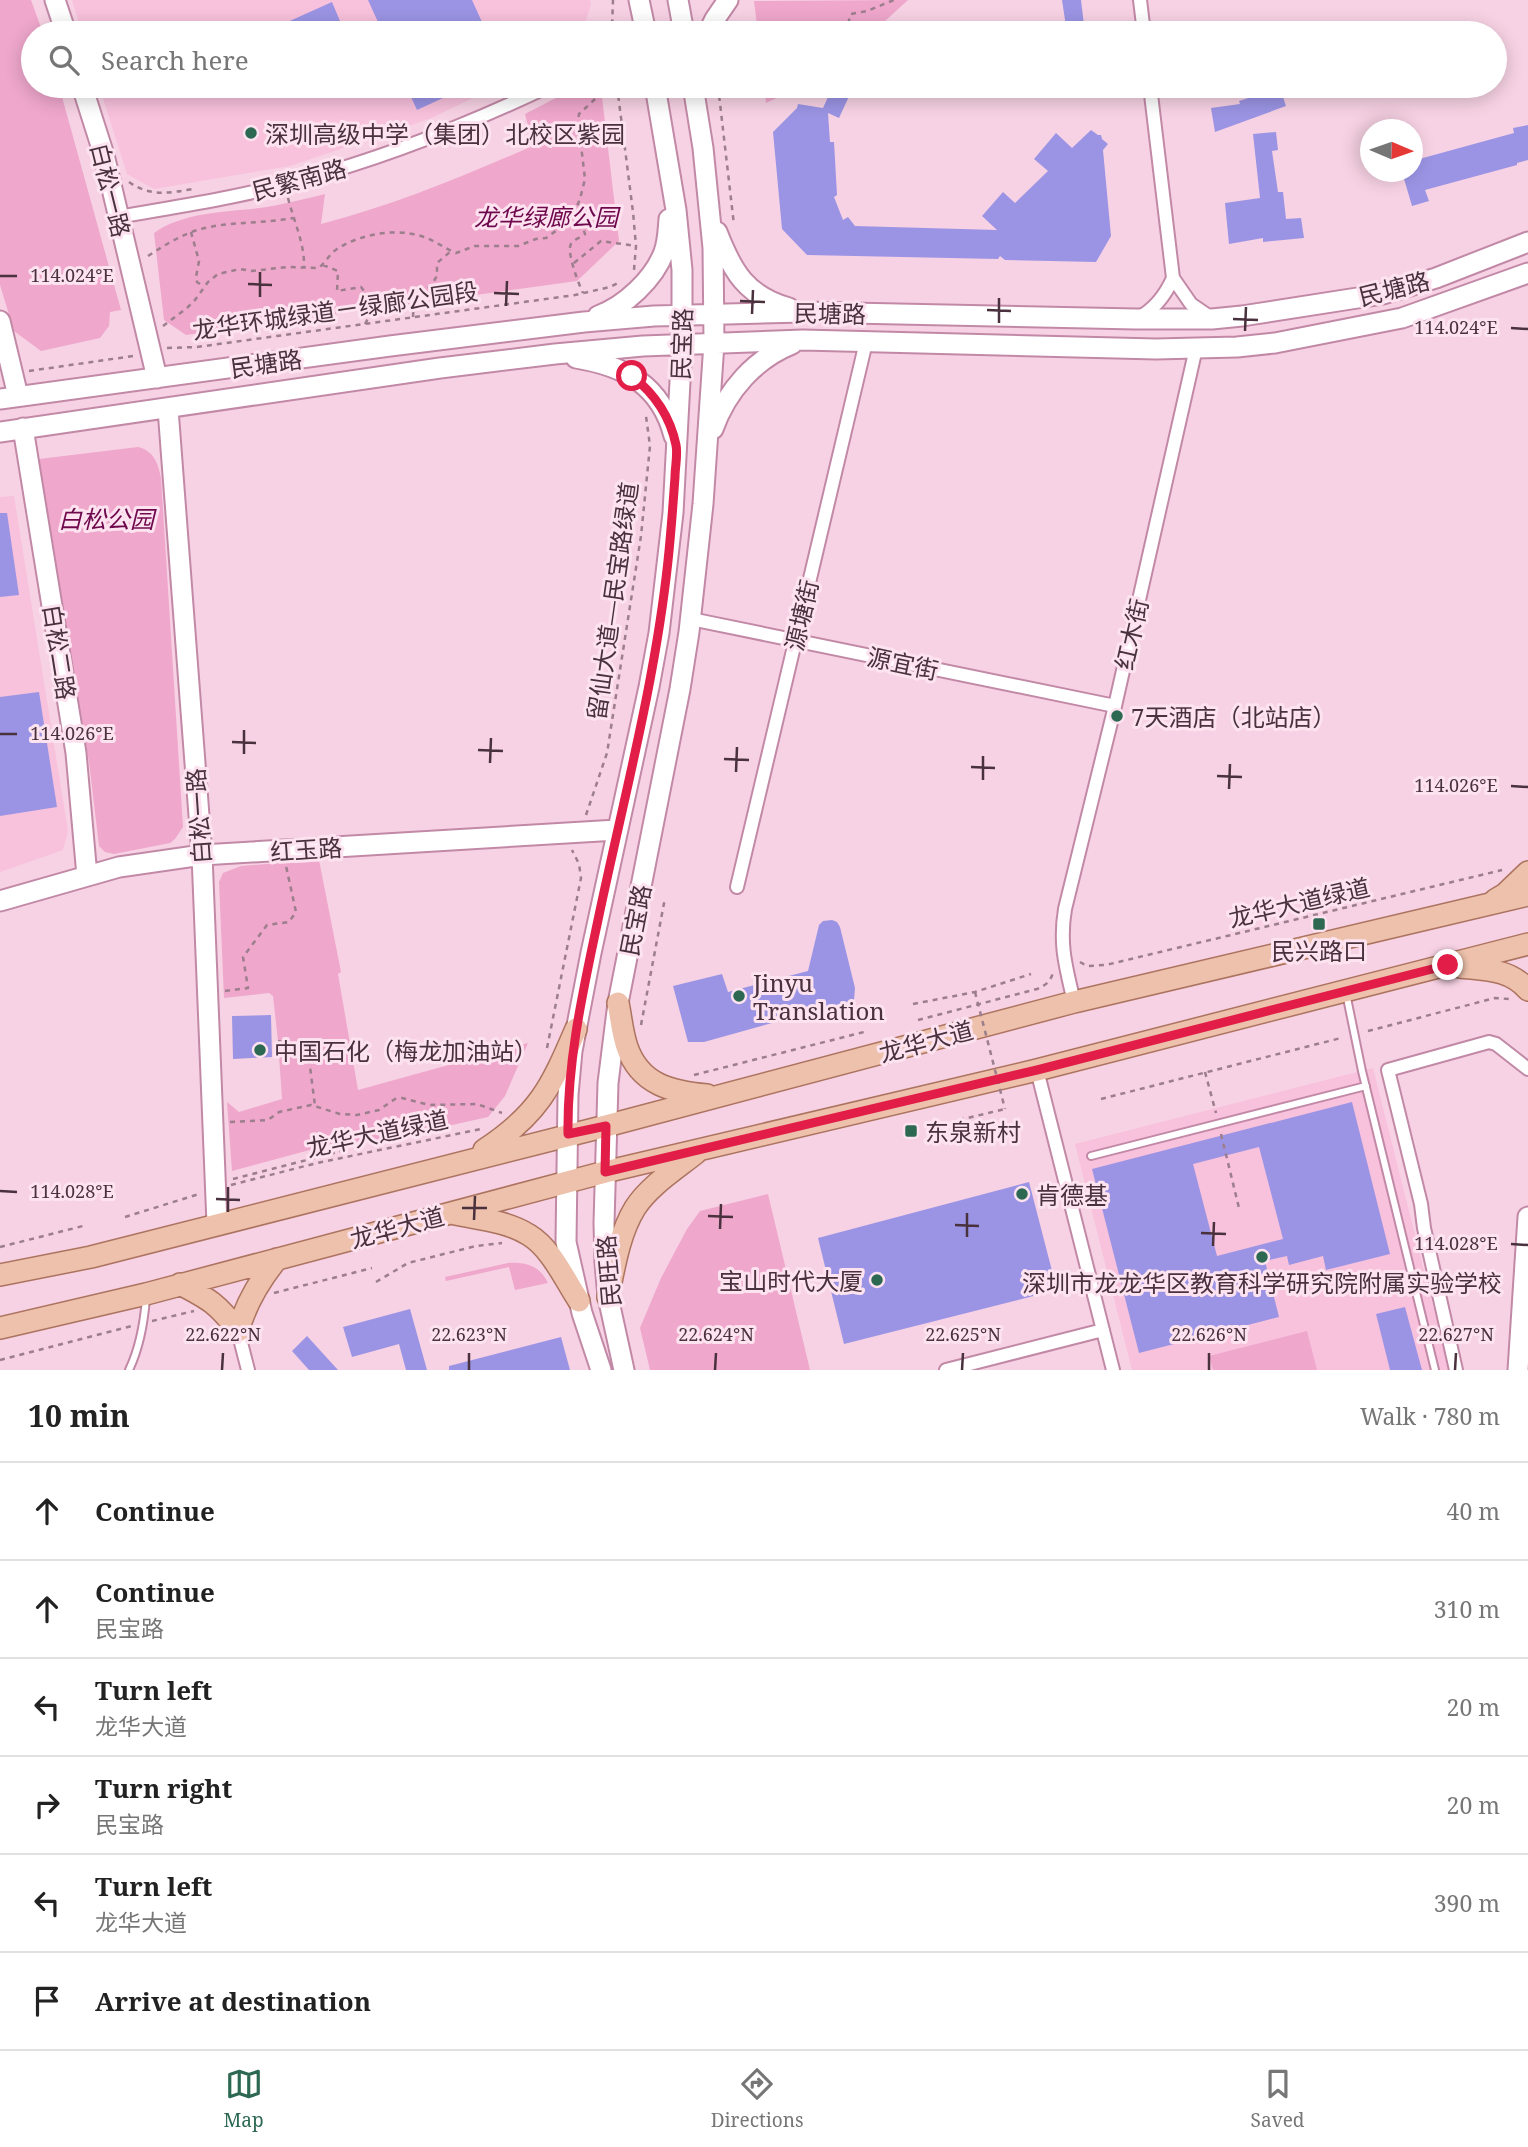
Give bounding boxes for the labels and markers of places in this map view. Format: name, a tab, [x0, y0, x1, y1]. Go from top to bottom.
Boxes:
place label: 深圳高级中学（集团）北校区紫园	[265, 117, 625, 150]
marker: 深圳高级中学（集团）北校区紫园	[243, 125, 259, 141]
place label: 7天酒店（北站店）	[1131, 700, 1336, 733]
marker: 7天酒店（北站店）	[1109, 708, 1125, 724]
marker: 民兴路口	[1311, 916, 1327, 932]
place label: 民兴路口	[1271, 934, 1367, 967]
place label: Jinyu Translation	[752, 966, 885, 1027]
marker: Jinyu Translation	[731, 988, 747, 1004]
place label: 中国石化（梅龙加油站）	[274, 1034, 538, 1067]
marker: 中国石化（梅龙加油站）	[252, 1042, 268, 1058]
place label: 东泉新村	[925, 1115, 1021, 1148]
marker: 东泉新村	[903, 1123, 919, 1139]
place label: 肯德基	[1036, 1178, 1108, 1211]
marker: 肯德基	[1014, 1186, 1030, 1202]
marker: 深圳市龙龙华区教育科学研究院附属实验学校	[1254, 1249, 1270, 1265]
place label: 宝山时代大厦	[719, 1264, 863, 1297]
place label: 深圳市龙龙华区教育科学研究院附属实验学校	[1022, 1266, 1502, 1299]
marker: 宝山时代大厦	[869, 1272, 885, 1288]

